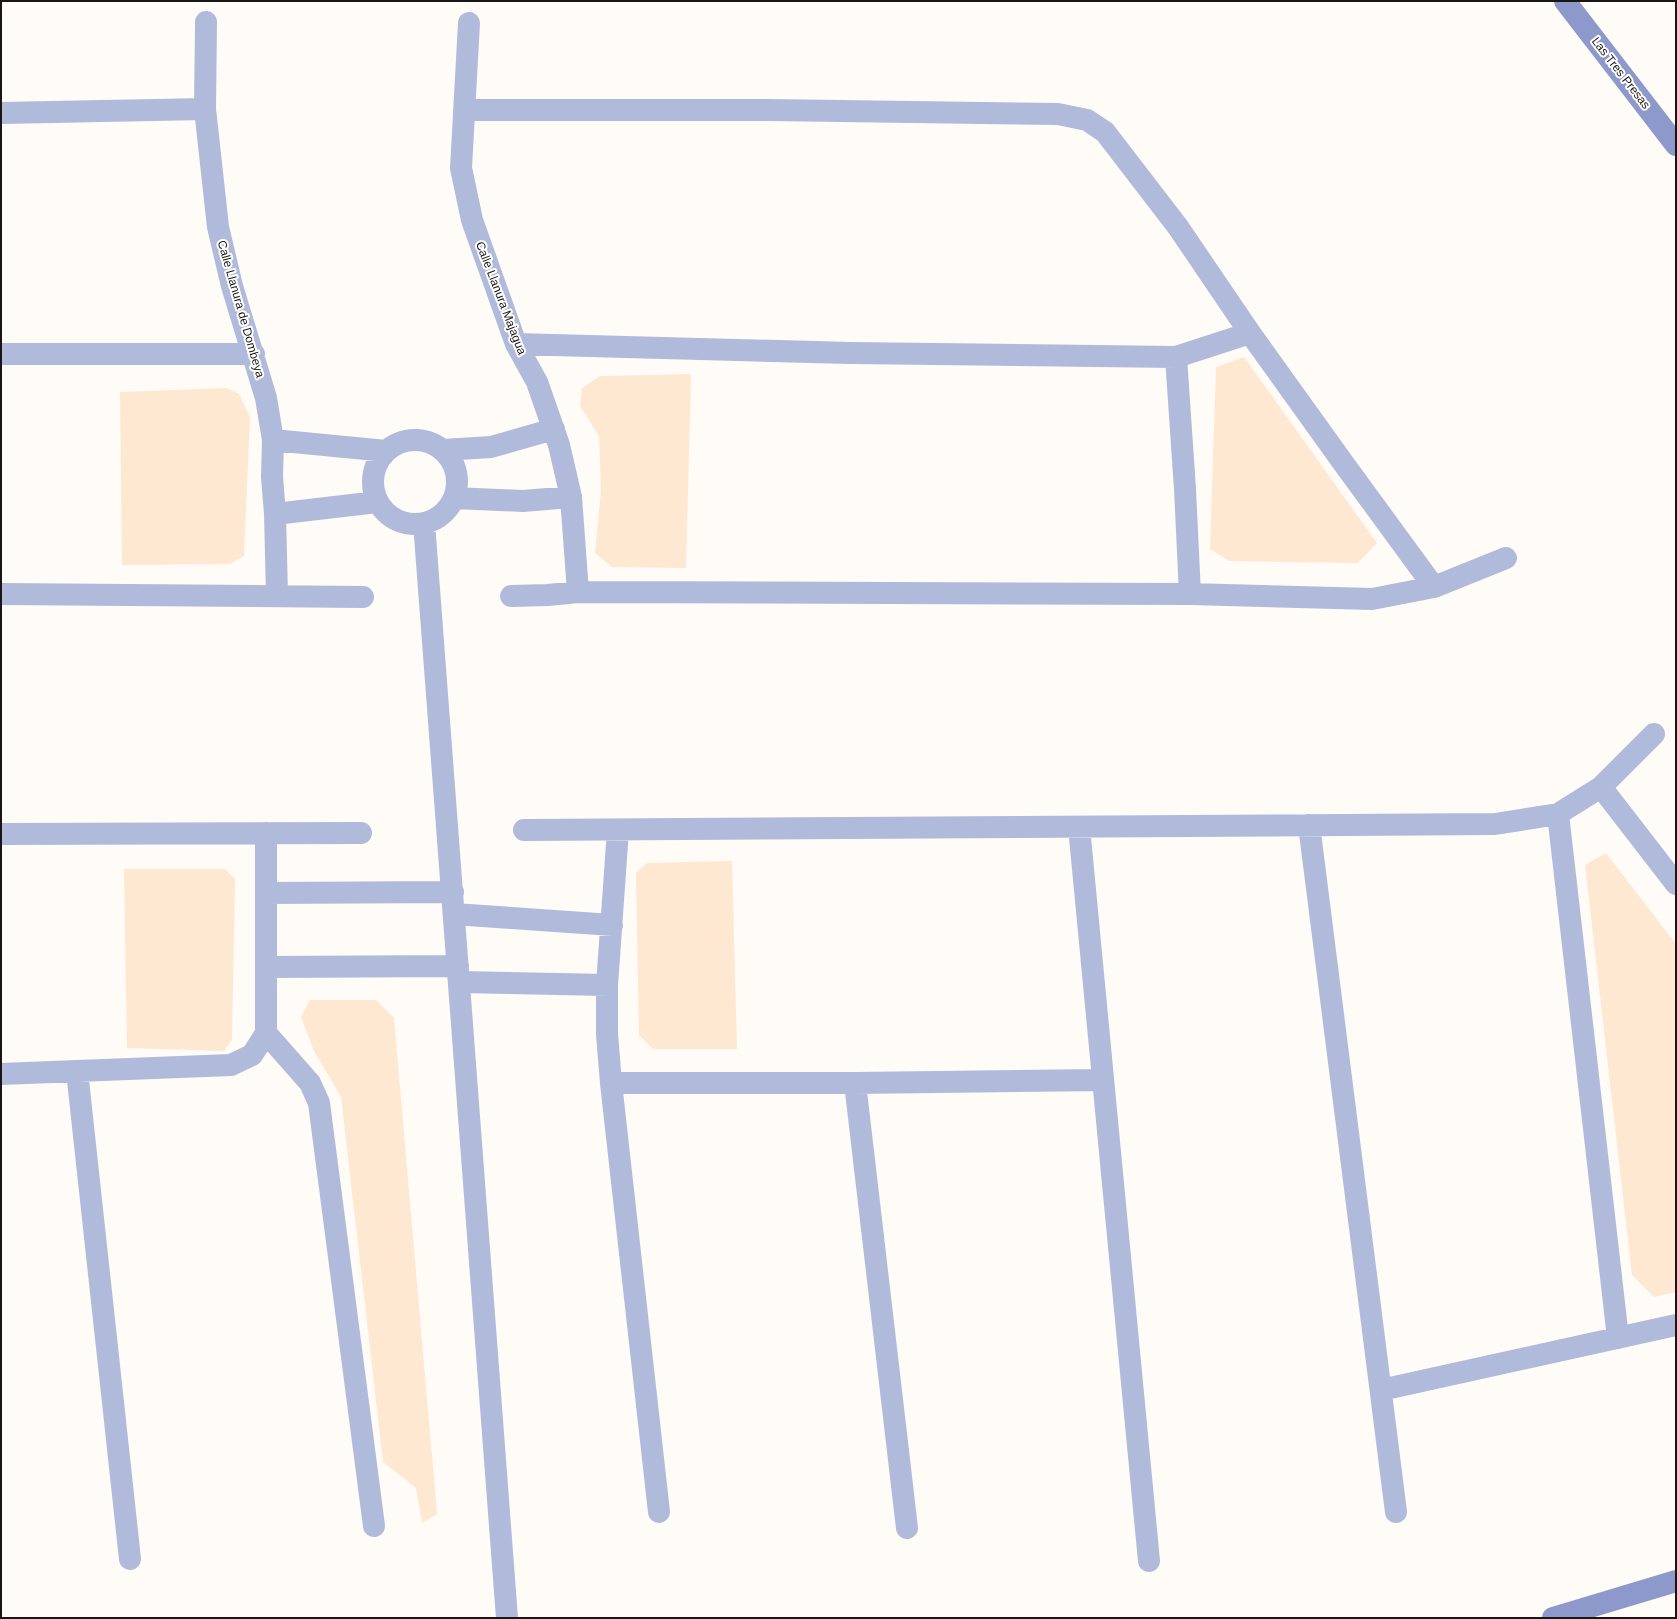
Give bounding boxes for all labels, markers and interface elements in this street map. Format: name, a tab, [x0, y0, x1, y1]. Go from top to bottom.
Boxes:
street label: Las Tres Presas	[1589, 35, 1653, 111]
street label: Calle Llanura de Dombeya	[215, 239, 267, 380]
street label: Calle Llanura Majagua	[473, 239, 529, 357]

